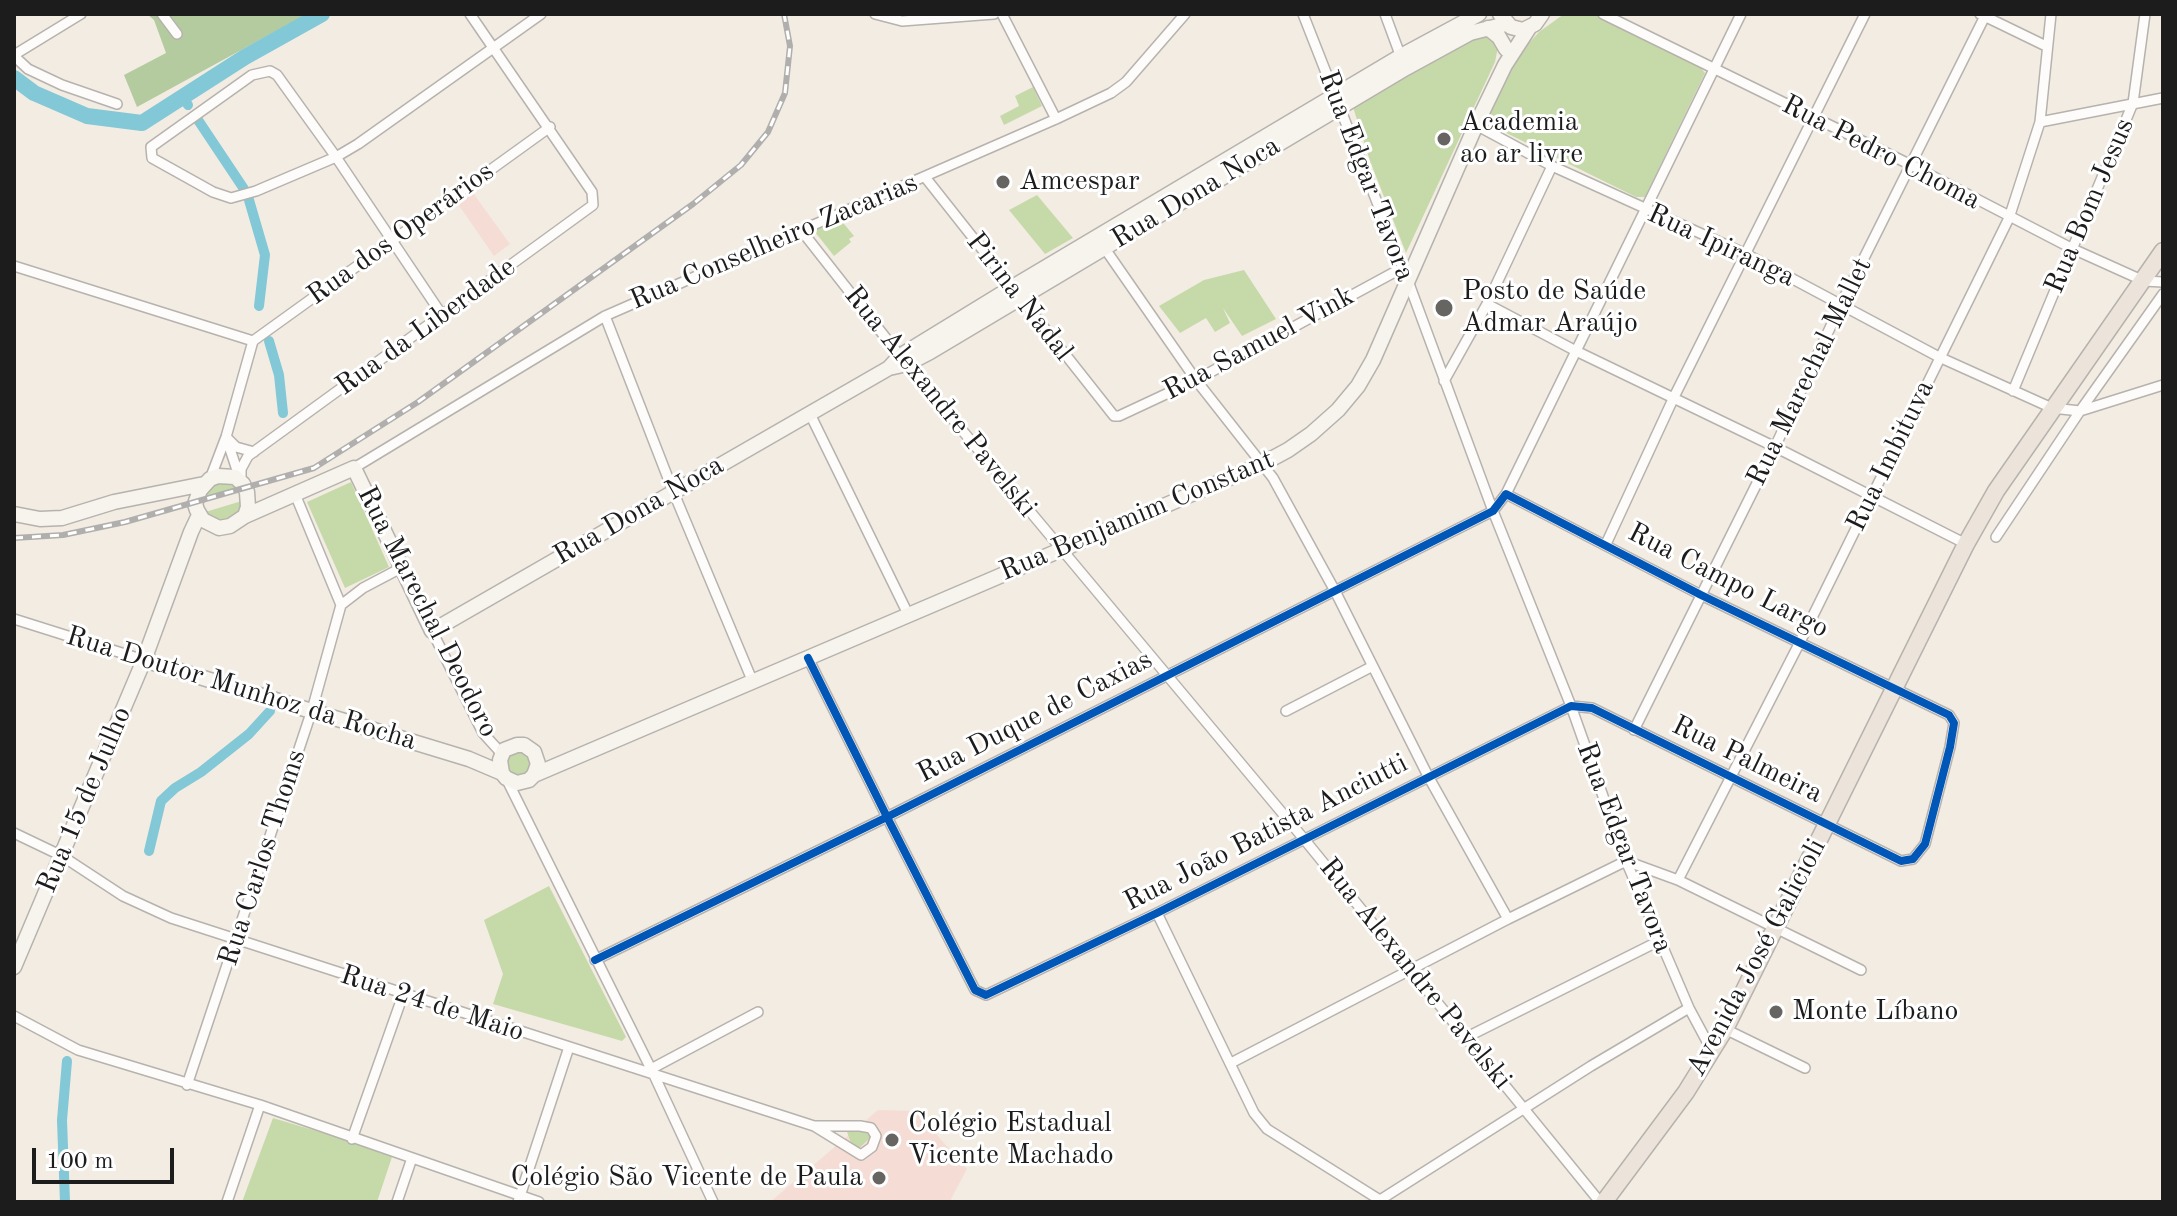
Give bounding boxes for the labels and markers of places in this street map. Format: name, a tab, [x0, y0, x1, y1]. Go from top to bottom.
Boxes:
place label: Academia ao ar livre	[1460, 106, 1583, 172]
marker: Academia ao ar livre	[1435, 130, 1453, 148]
place label: Amcespar	[1019, 165, 1140, 199]
marker: Amcespar	[994, 173, 1012, 191]
place label: Posto de Saúde Admar Araújo	[1462, 275, 1646, 341]
marker: Posto de Saúde Admar Araújo	[1433, 297, 1455, 319]
place label: Monte Líbano	[1792, 995, 1958, 1029]
marker: Monte Líbano	[1767, 1003, 1785, 1021]
place label: Colégio Estadual Vicente Machado	[908, 1107, 1114, 1173]
marker: Colégio Estadual Vicente Machado	[883, 1131, 901, 1149]
place label: Colégio São Vicente de Paula	[511, 1161, 863, 1195]
marker: Colégio São Vicente de Paula	[870, 1169, 888, 1187]

